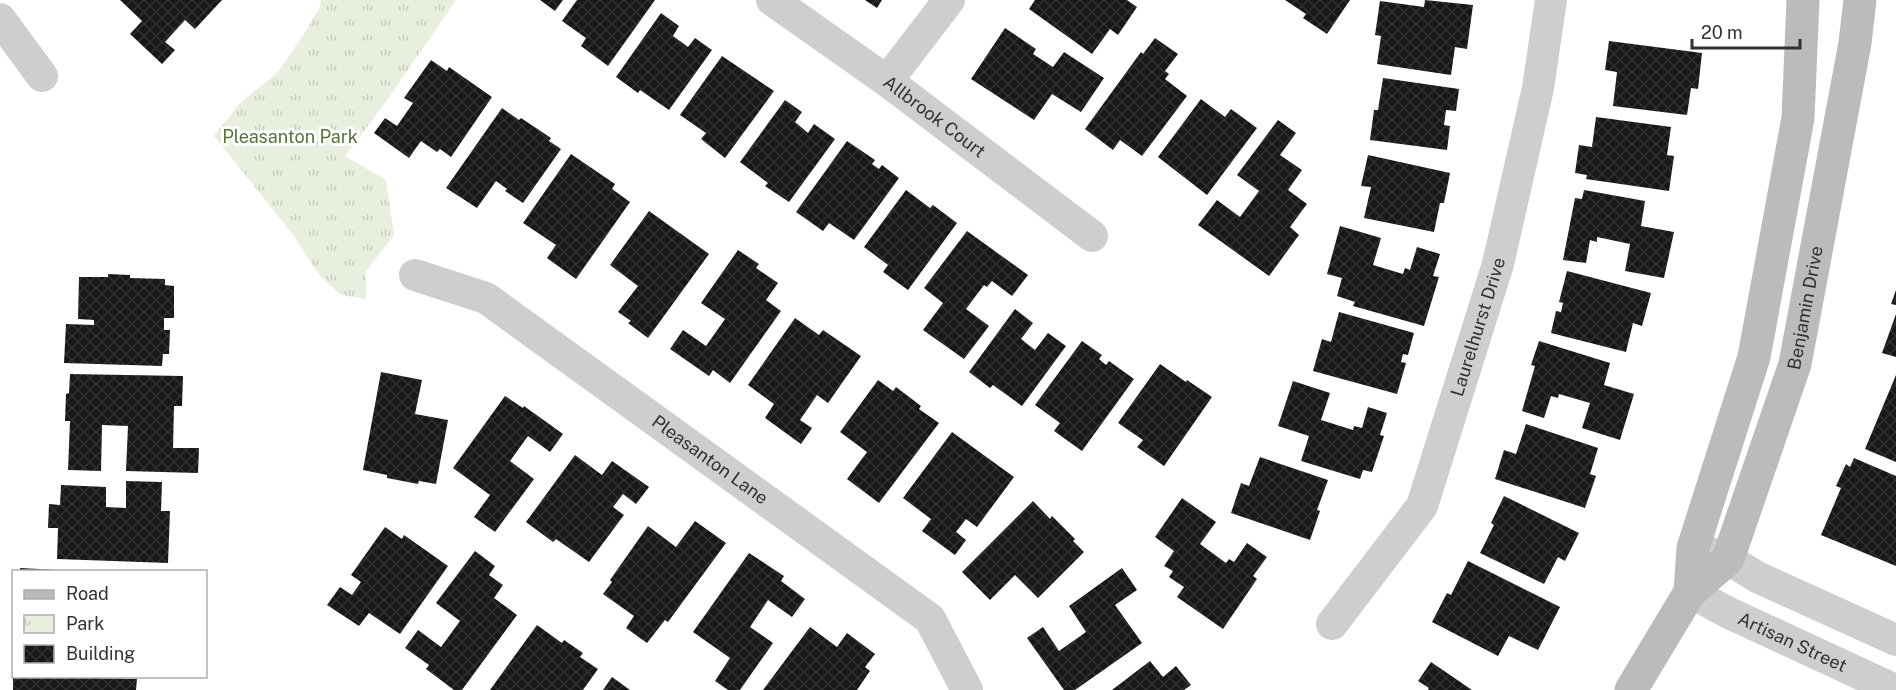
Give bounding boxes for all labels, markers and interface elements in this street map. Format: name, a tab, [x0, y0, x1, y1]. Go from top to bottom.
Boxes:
scale bar	[1692, 12, 1800, 50]
text: 20 m	[1701, 22, 1743, 43]
street label: Allbrook Court	[879, 71, 990, 162]
park label: Pleasanton Park	[222, 126, 358, 147]
street label: Benjamin Drive	[1783, 244, 1827, 371]
street label: Laurelhurst Drive	[1446, 256, 1509, 399]
street label: Pleasanton Lane	[648, 411, 772, 508]
legend	[12, 570, 207, 678]
text: Road	[66, 583, 109, 604]
street label: Artisan Street	[1735, 608, 1850, 676]
text: Park	[66, 613, 104, 634]
text: Building	[66, 643, 135, 664]

